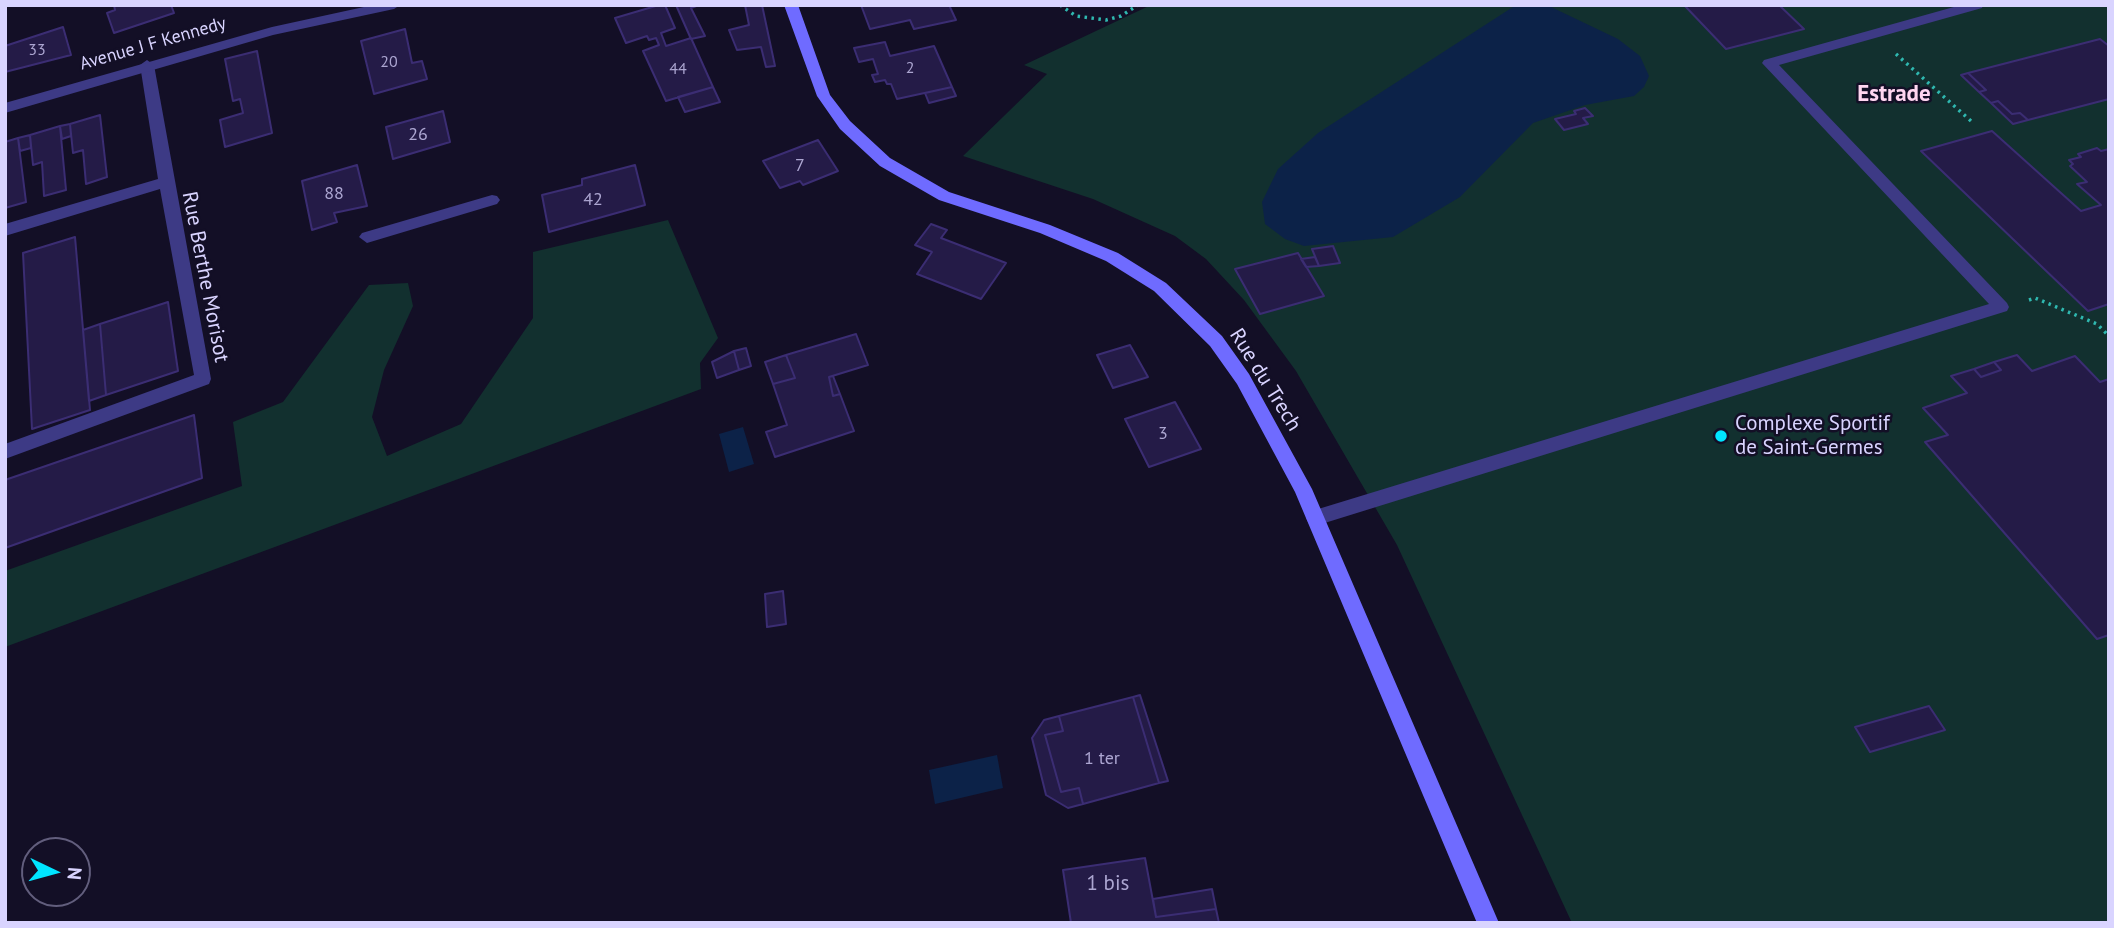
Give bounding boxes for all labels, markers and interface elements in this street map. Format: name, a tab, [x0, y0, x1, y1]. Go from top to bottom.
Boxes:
street label: Avenue J F Kennedy	[77, 13, 229, 75]
house number: 33	[28, 40, 46, 60]
house number: 20	[380, 52, 398, 72]
house number: 2	[906, 58, 914, 78]
house number: 44	[669, 59, 687, 79]
district label: Estrade	[1857, 80, 1931, 108]
house number: 26	[408, 124, 428, 146]
house number: 7	[795, 155, 805, 177]
house number: 88	[324, 183, 344, 205]
house number: 42	[583, 189, 603, 211]
street label: Rue Berthe Morisot	[176, 190, 234, 364]
street label: Rue du Trech	[1224, 324, 1306, 436]
place label: Complexe Sportif de Saint-Germes	[1735, 411, 1890, 461]
house number: 3	[1158, 423, 1168, 445]
marker: Complexe Sportif de Saint-Germes	[1713, 428, 1729, 444]
house number: 1 ter	[1084, 748, 1120, 770]
north arrow	[21, 837, 91, 907]
text: N	[62, 866, 87, 881]
house number: 1 bis	[1087, 871, 1129, 897]

